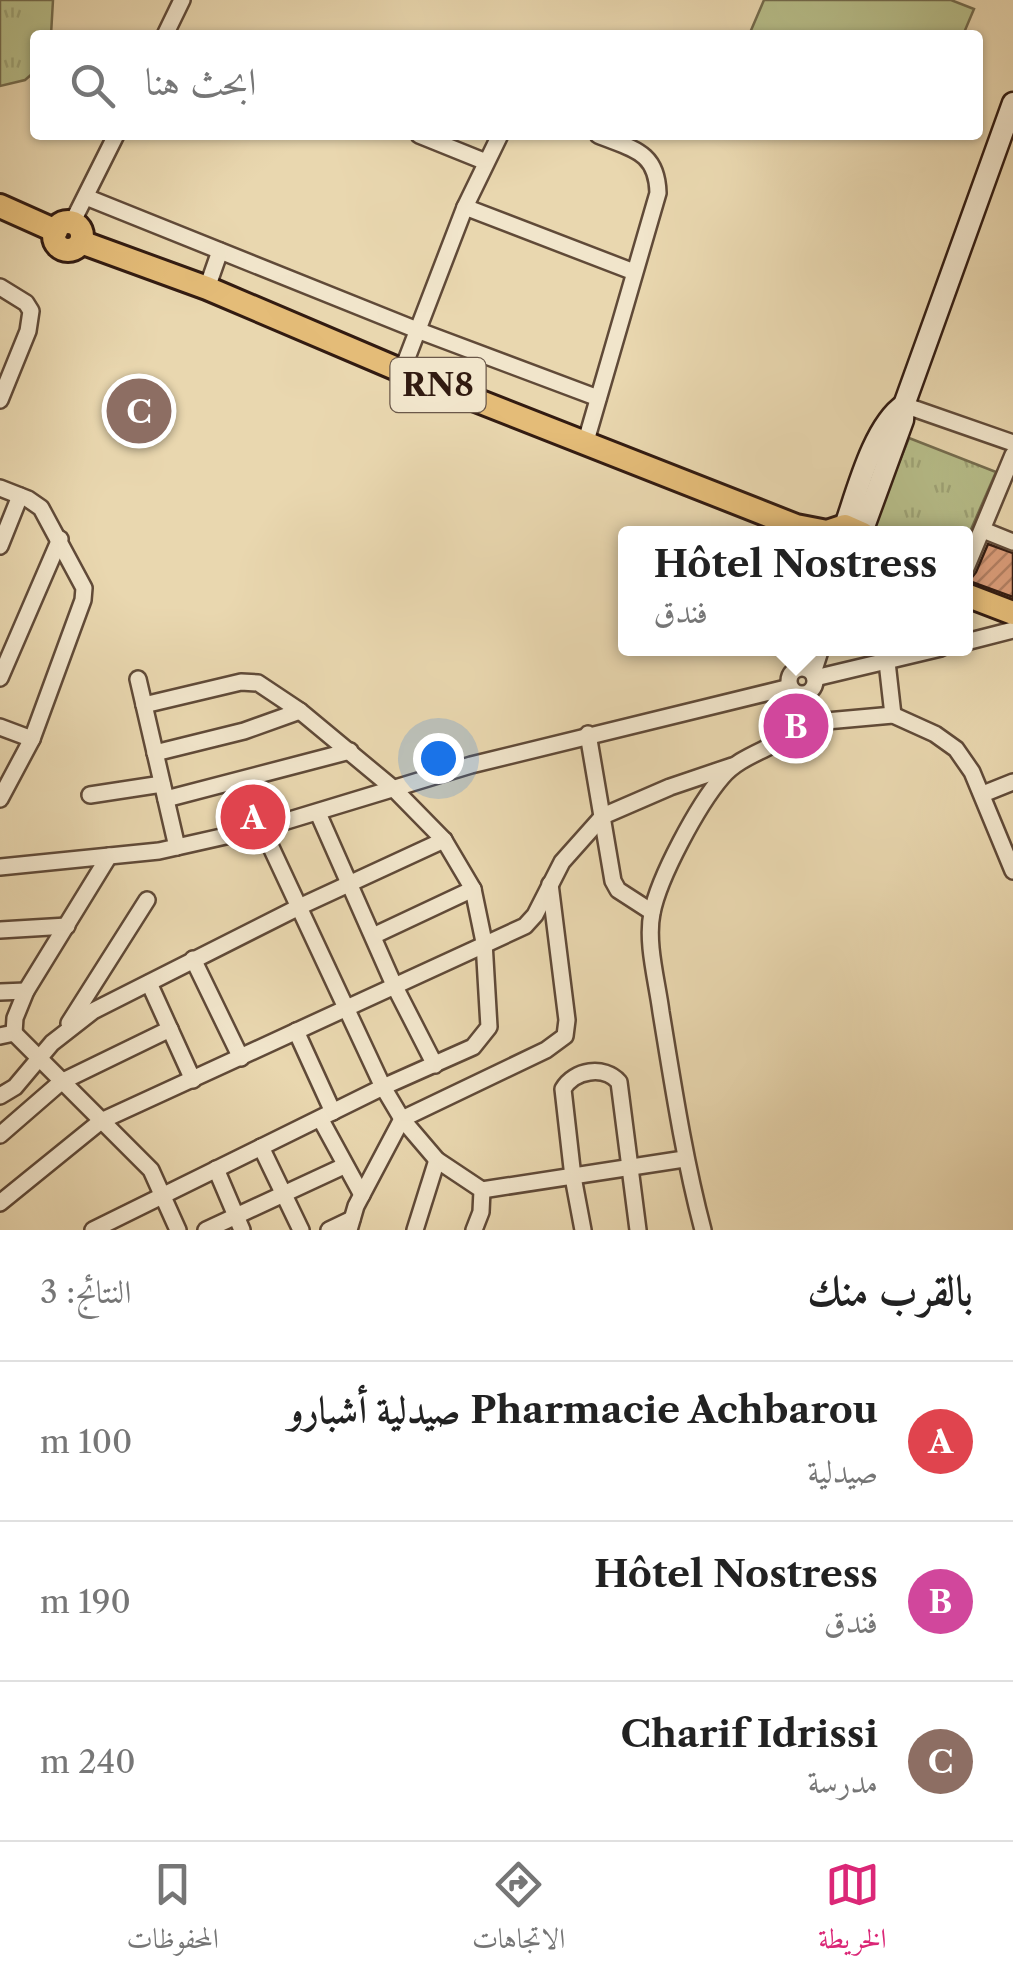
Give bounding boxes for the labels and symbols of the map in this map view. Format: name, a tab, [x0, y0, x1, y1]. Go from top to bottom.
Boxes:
road number: RN8	[390, 358, 486, 412]
pin: C	[106, 374, 172, 448]
pin: B	[764, 688, 828, 764]
your location	[413, 733, 464, 784]
pin: A	[220, 780, 286, 854]

